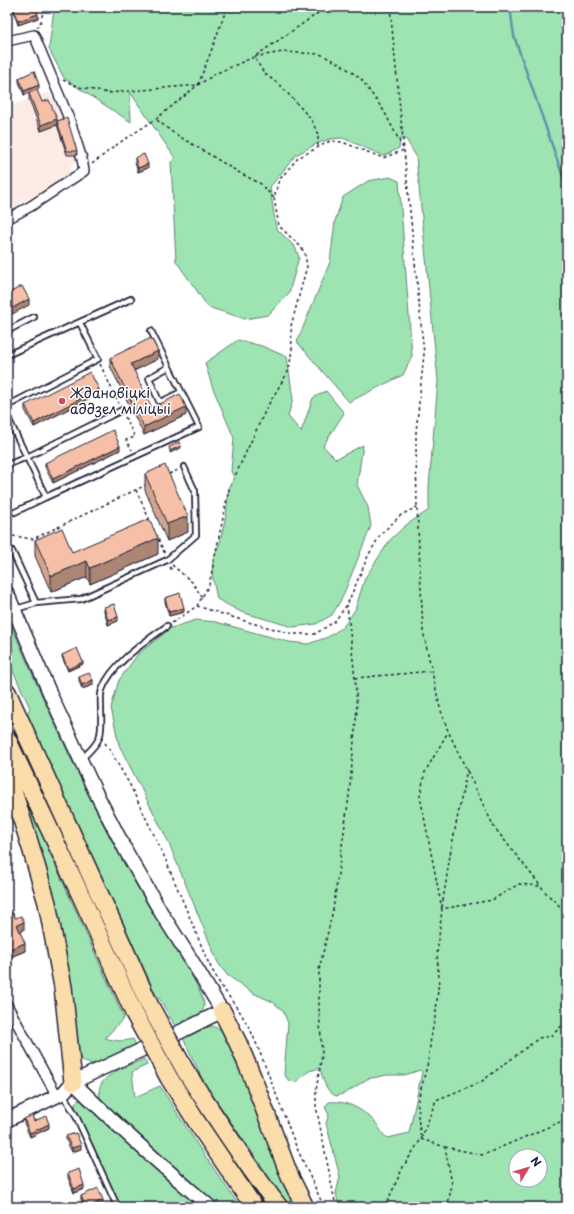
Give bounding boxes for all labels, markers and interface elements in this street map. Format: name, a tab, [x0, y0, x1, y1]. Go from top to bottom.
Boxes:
place label: Ждановіцкі аддзел міліцыі	[70, 382, 171, 419]
marker: Ждановіцкі аддзел міліцыі	[57, 396, 67, 406]
north arrow	[508, 1148, 548, 1188]
text: N	[527, 1153, 546, 1170]

